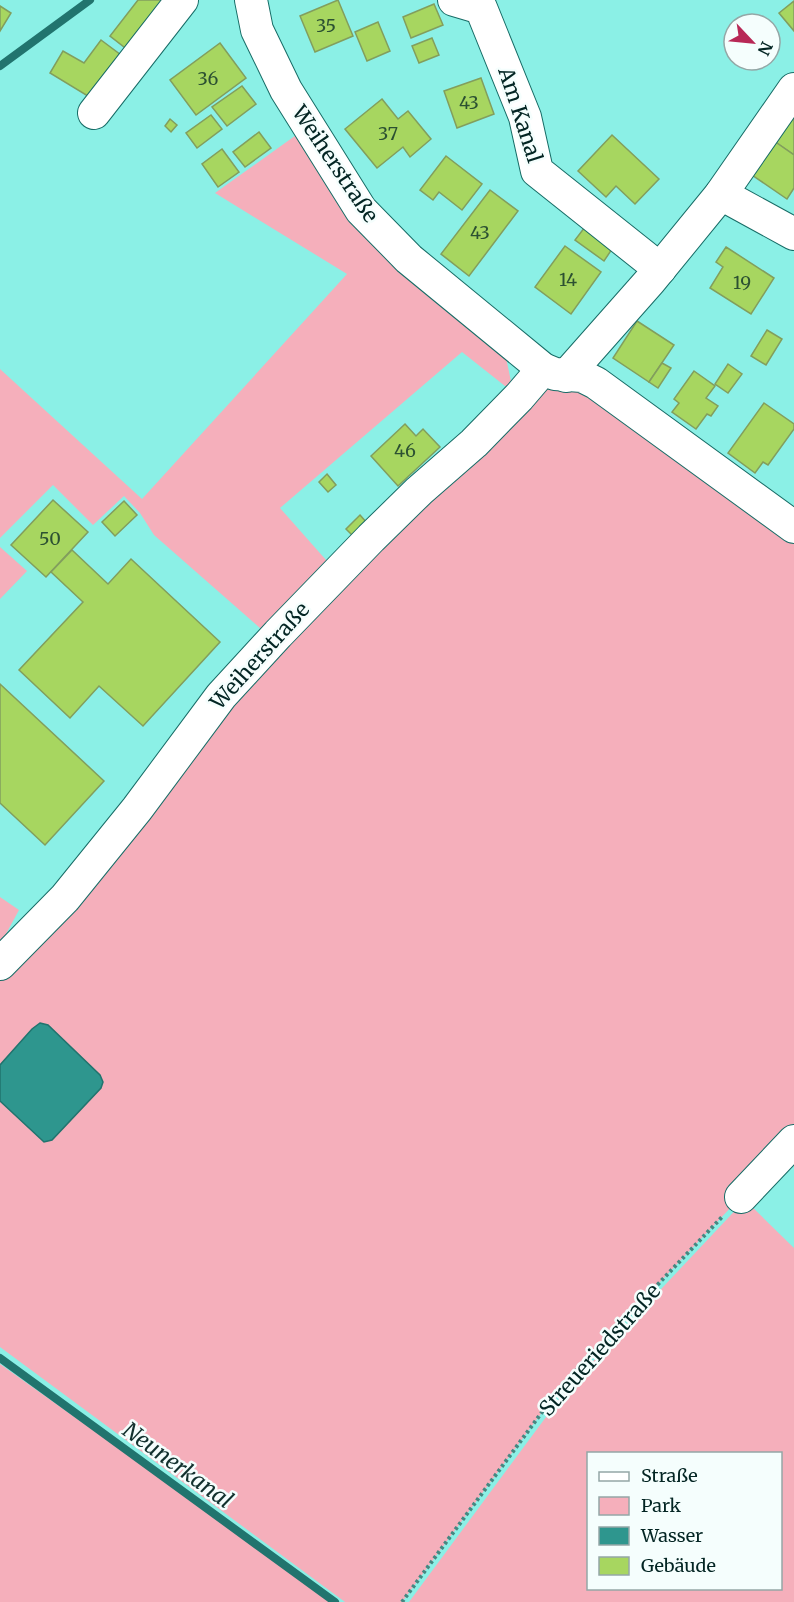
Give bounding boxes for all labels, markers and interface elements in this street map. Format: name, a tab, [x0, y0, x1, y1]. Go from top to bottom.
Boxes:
north arrow	[722, 12, 782, 72]
house number: 35	[316, 14, 336, 37]
text: N	[754, 39, 777, 59]
street label: Am Kanal	[492, 63, 549, 166]
house number: 36	[198, 67, 219, 90]
house number: 43	[459, 91, 479, 114]
street label: Weiherstraße	[286, 99, 385, 228]
house number: 37	[378, 122, 398, 145]
house number: 43	[470, 221, 490, 244]
house number: 14	[559, 268, 577, 291]
house number: 19	[733, 271, 751, 294]
house number: 46	[394, 439, 416, 462]
house number: 50	[39, 527, 61, 550]
street label: Weiherstraße	[204, 596, 315, 716]
street label: Streueriedstraße	[533, 1278, 666, 1421]
water label: Neunerkanal	[118, 1416, 238, 1514]
legend	[587, 1452, 782, 1590]
text: Straße	[641, 1464, 698, 1487]
text: Park	[641, 1494, 682, 1517]
text: Wasser	[640, 1524, 703, 1547]
text: Gebäude	[641, 1554, 716, 1577]

